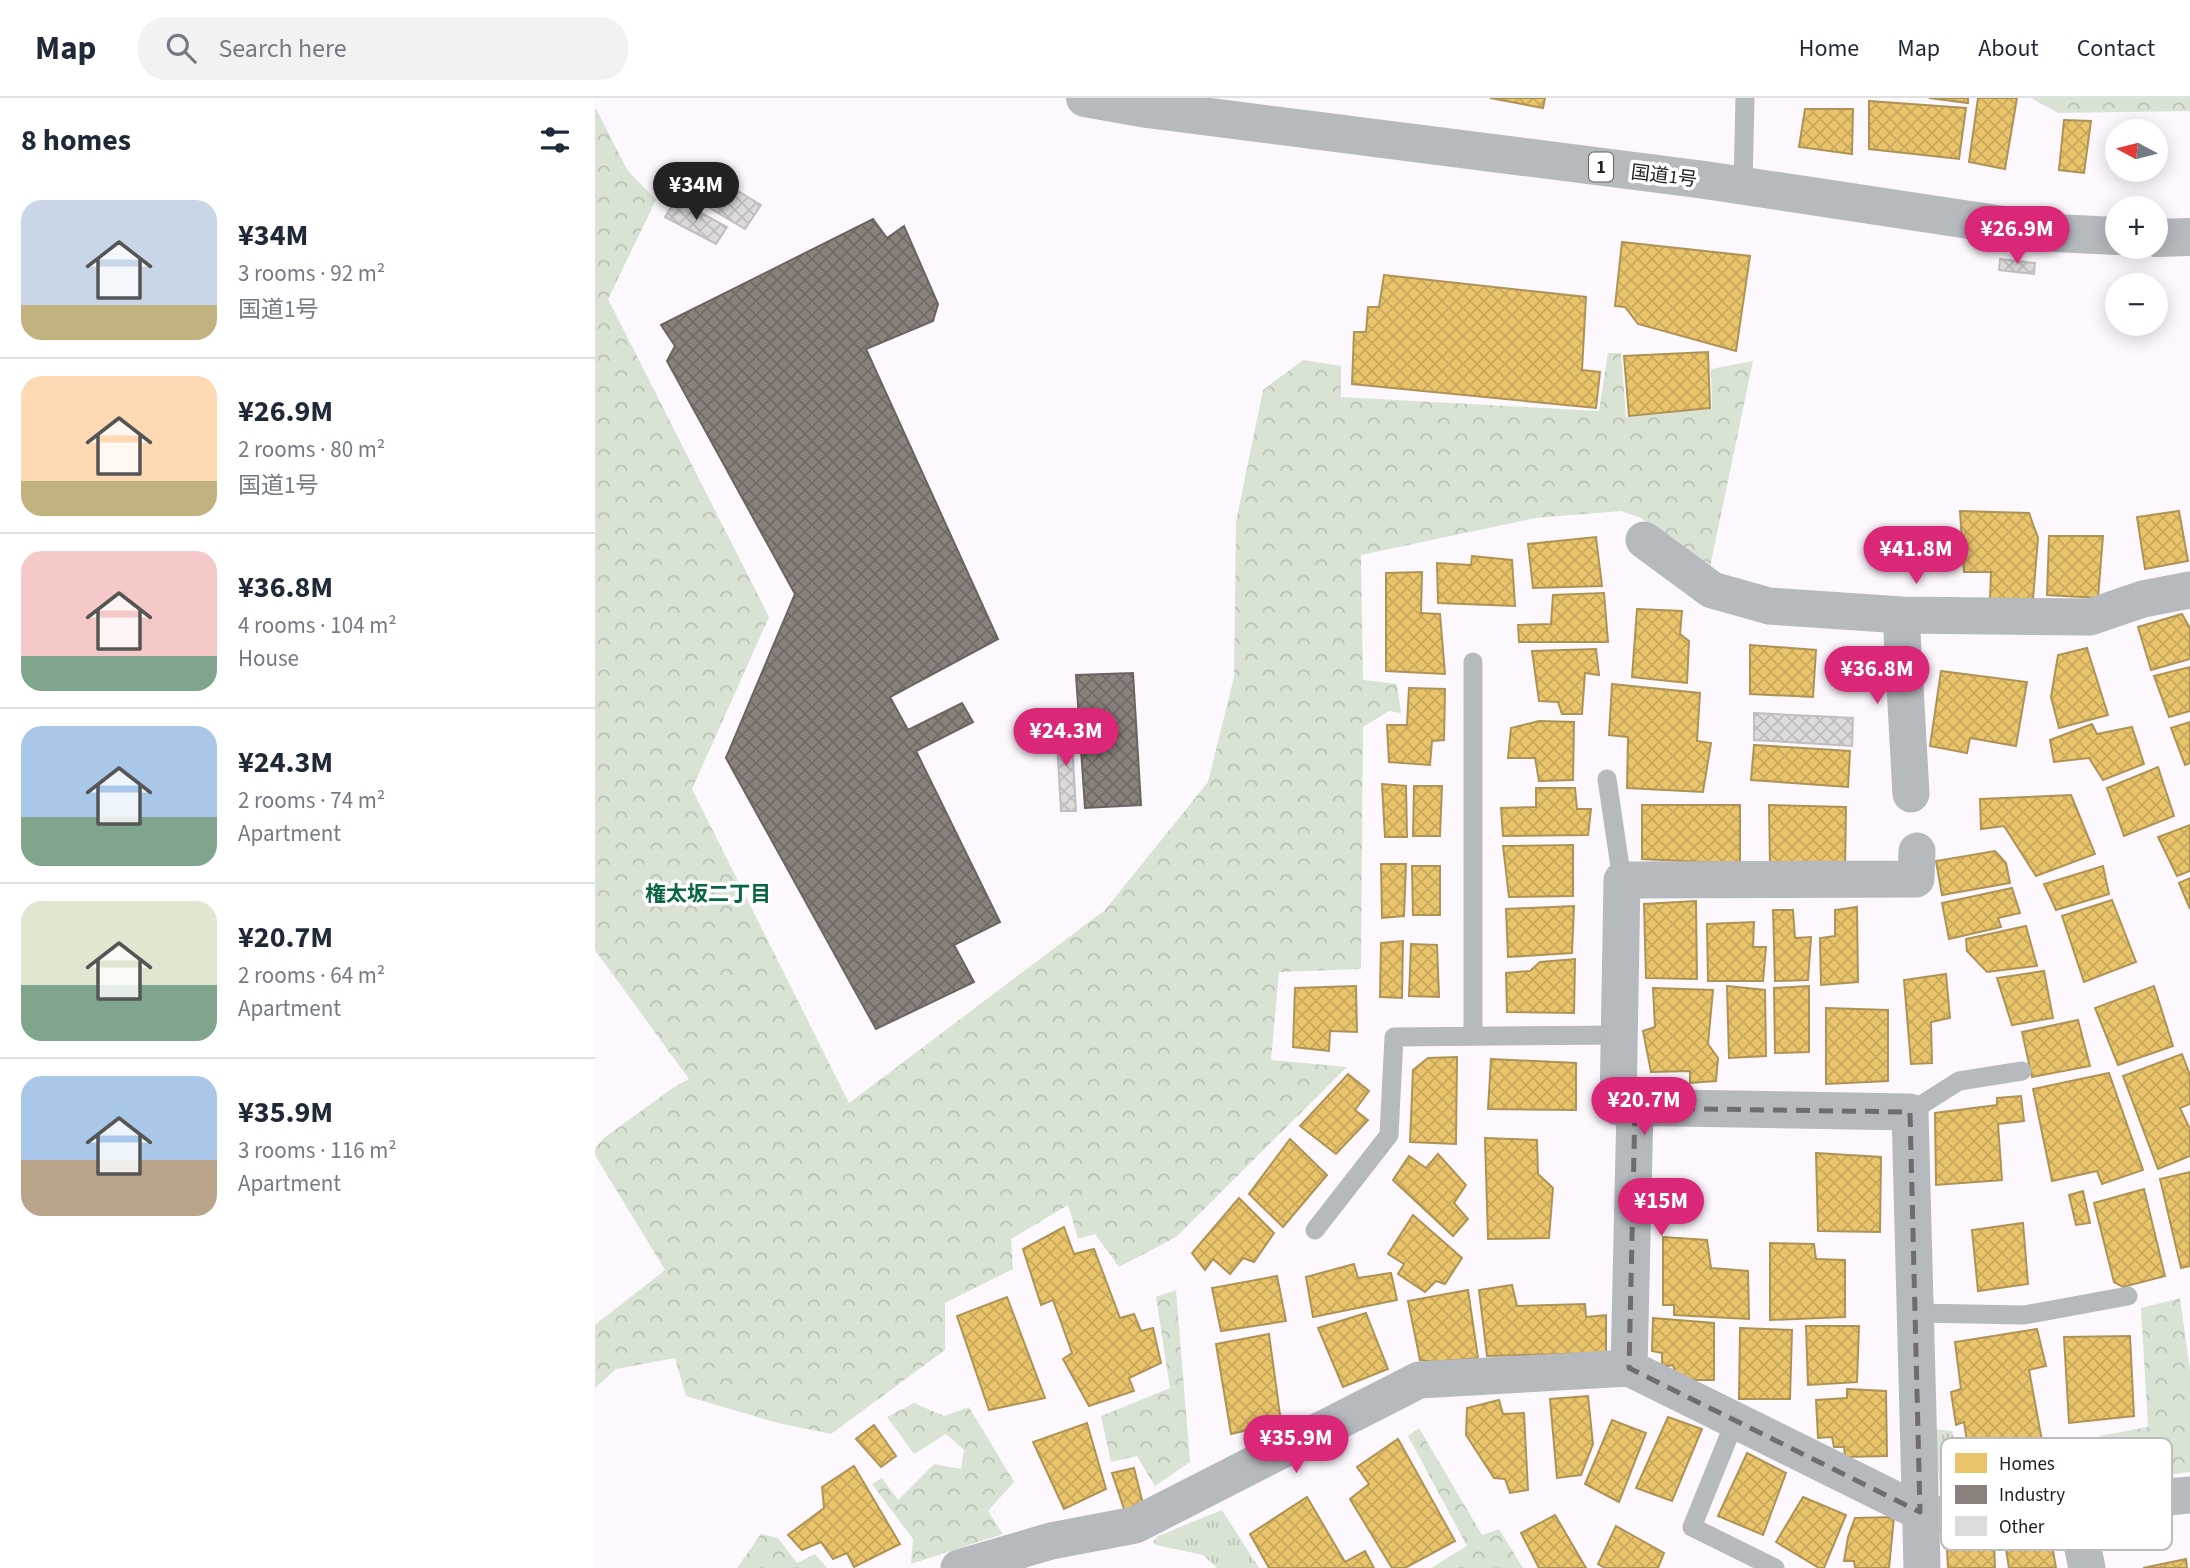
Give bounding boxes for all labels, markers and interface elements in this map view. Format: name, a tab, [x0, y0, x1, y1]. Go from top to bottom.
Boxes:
search box	[138, 17, 628, 80]
text: Map	[35, 25, 96, 72]
icon: search	[162, 29, 200, 67]
text: Search here	[218, 30, 347, 67]
text: Home	[1799, 31, 1859, 66]
text: Map	[1897, 31, 1940, 66]
text: About	[1978, 31, 2039, 66]
text: Contact	[2077, 31, 2155, 66]
text: 8 homes	[21, 119, 131, 162]
north arrow	[2105, 119, 2168, 182]
map controls	[2105, 119, 2168, 336]
icon: filters	[536, 121, 574, 159]
road number: 1	[1589, 153, 1613, 182]
street label: 国道1号	[1629, 159, 1698, 194]
pin: ¥34M	[655, 162, 737, 222]
text: ¥34M	[669, 168, 723, 201]
button: +	[2105, 196, 2168, 259]
pin: ¥26.9M	[1960, 206, 2074, 266]
text: ¥26.9M	[1980, 212, 2054, 245]
text: ¥34M	[238, 214, 308, 257]
icon: home	[77, 228, 161, 312]
text: 3 rooms · 92 m²	[238, 257, 385, 290]
button: −	[2105, 273, 2168, 336]
text: 国道1号	[238, 293, 318, 326]
text: ¥26.9M	[238, 390, 333, 433]
icon: home	[77, 404, 161, 488]
text: 2 rooms · 80 m²	[238, 433, 385, 466]
text: 国道1号	[238, 469, 318, 502]
pin: ¥41.8M	[1859, 526, 1973, 586]
text: ¥41.8M	[1879, 532, 1953, 565]
text: ¥36.8M	[238, 566, 333, 609]
icon: home	[77, 579, 161, 663]
text: 4 rooms · 104 m²	[238, 609, 397, 642]
text: House	[238, 642, 299, 675]
pin: ¥36.8M	[1820, 646, 1934, 706]
text: ¥36.8M	[1840, 652, 1914, 685]
pin: ¥24.3M	[1009, 708, 1123, 768]
text: ¥24.3M	[1029, 714, 1103, 747]
text: ¥24.3M	[238, 741, 333, 784]
icon: home	[77, 754, 161, 838]
text: 2 rooms · 74 m²	[238, 784, 385, 817]
text: Apartment	[238, 817, 341, 850]
district label: 権太坂二丁目	[645, 879, 771, 909]
text: ¥20.7M	[238, 916, 333, 959]
icon: home	[77, 929, 161, 1013]
text: 2 rooms · 64 m²	[238, 959, 385, 992]
text: Apartment	[238, 992, 341, 1025]
pin: ¥20.7M	[1587, 1077, 1701, 1137]
text: ¥20.7M	[1607, 1083, 1681, 1116]
text: ¥35.9M	[238, 1091, 333, 1134]
icon: home	[77, 1104, 161, 1188]
text: 3 rooms · 116 m²	[238, 1134, 397, 1167]
text: Apartment	[238, 1167, 341, 1200]
pin: ¥15M	[1620, 1178, 1702, 1238]
text: ¥15M	[1634, 1184, 1688, 1217]
pin: ¥35.9M	[1239, 1416, 1353, 1475]
text: ¥35.9M	[1259, 1421, 1333, 1454]
legend	[1941, 1438, 2172, 1550]
text: Homes	[1999, 1451, 2055, 1478]
text: Industry	[1999, 1482, 2065, 1509]
text: Other	[1999, 1514, 2045, 1541]

